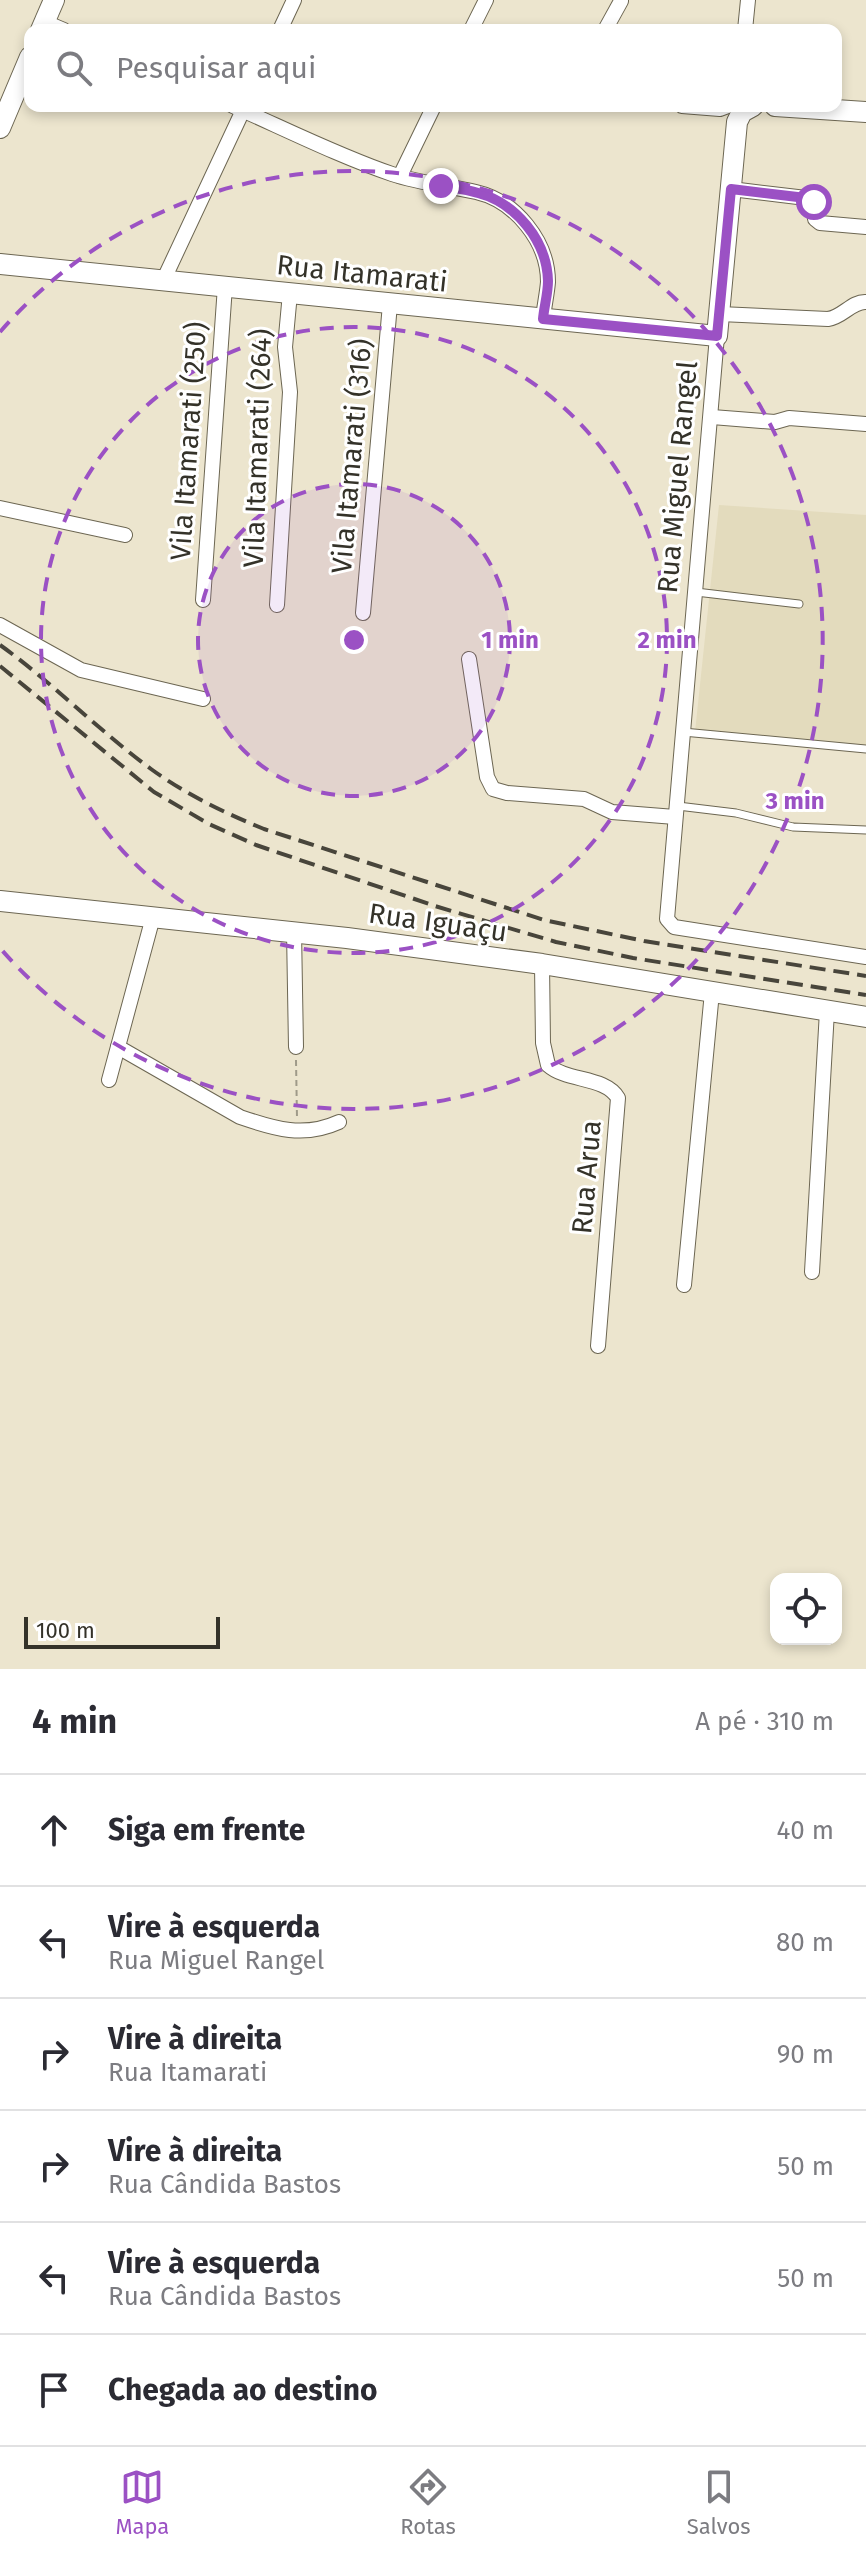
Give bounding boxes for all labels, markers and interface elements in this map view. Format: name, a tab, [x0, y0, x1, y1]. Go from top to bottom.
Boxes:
search box	[24, 24, 842, 112]
icon: search	[52, 46, 96, 90]
text: Pesquisar aqui	[116, 50, 317, 86]
route end	[423, 168, 459, 204]
route start	[796, 184, 832, 220]
street label: Rua Itamarati	[275, 248, 449, 299]
street label: Vila Itamarati (250)	[164, 321, 213, 561]
street label: Vila Itamarati (264)	[237, 328, 278, 568]
street label: Vila Itamarati (316)	[325, 337, 378, 575]
street label: Rua Miguel Rangel	[651, 360, 704, 594]
centre of rings	[340, 626, 368, 654]
text: 1 min	[481, 626, 539, 654]
text: 2 min	[638, 626, 697, 654]
text: 3 min	[764, 787, 825, 815]
street label: Rua Iguaçu	[367, 896, 509, 949]
street label: Rua Arua	[565, 1119, 608, 1235]
map controls	[770, 1573, 842, 1645]
button: locate	[770, 1573, 842, 1645]
scale bar	[24, 1613, 220, 1649]
text: 100 m	[36, 1617, 95, 1644]
text: 4 min	[32, 1701, 117, 1742]
text: A pé · 310 m	[695, 1706, 834, 1737]
icon: ahead	[32, 1808, 76, 1852]
text: Siga em frente	[108, 1812, 305, 1848]
text: 40 m	[776, 1815, 834, 1846]
text: Vire à esquerda	[108, 1909, 320, 1945]
icon: left	[32, 1920, 76, 1964]
text: 80 m	[776, 1927, 834, 1958]
text: Rua Miguel Rangel	[108, 1945, 324, 1976]
text: Vire à direita	[108, 2021, 282, 2057]
icon: right	[32, 2032, 76, 2076]
text: 90 m	[777, 2039, 834, 2070]
text: Rua Itamarati	[108, 2057, 267, 2088]
text: Vire à direita	[108, 2133, 282, 2169]
icon: right	[32, 2144, 76, 2188]
text: 50 m	[777, 2151, 834, 2182]
text: Rua Cândida Bastos	[108, 2169, 341, 2200]
text: Vire à esquerda	[108, 2245, 320, 2281]
icon: left	[32, 2256, 76, 2300]
text: 50 m	[777, 2263, 834, 2294]
text: Rua Cândida Bastos	[108, 2281, 341, 2312]
icon: arrive	[32, 2368, 76, 2412]
text: Chegada ao destino	[108, 2372, 378, 2408]
tab: Mapa	[115, 2465, 169, 2540]
tab: Rotas	[400, 2465, 456, 2540]
tab: Salvos	[687, 2465, 751, 2540]

